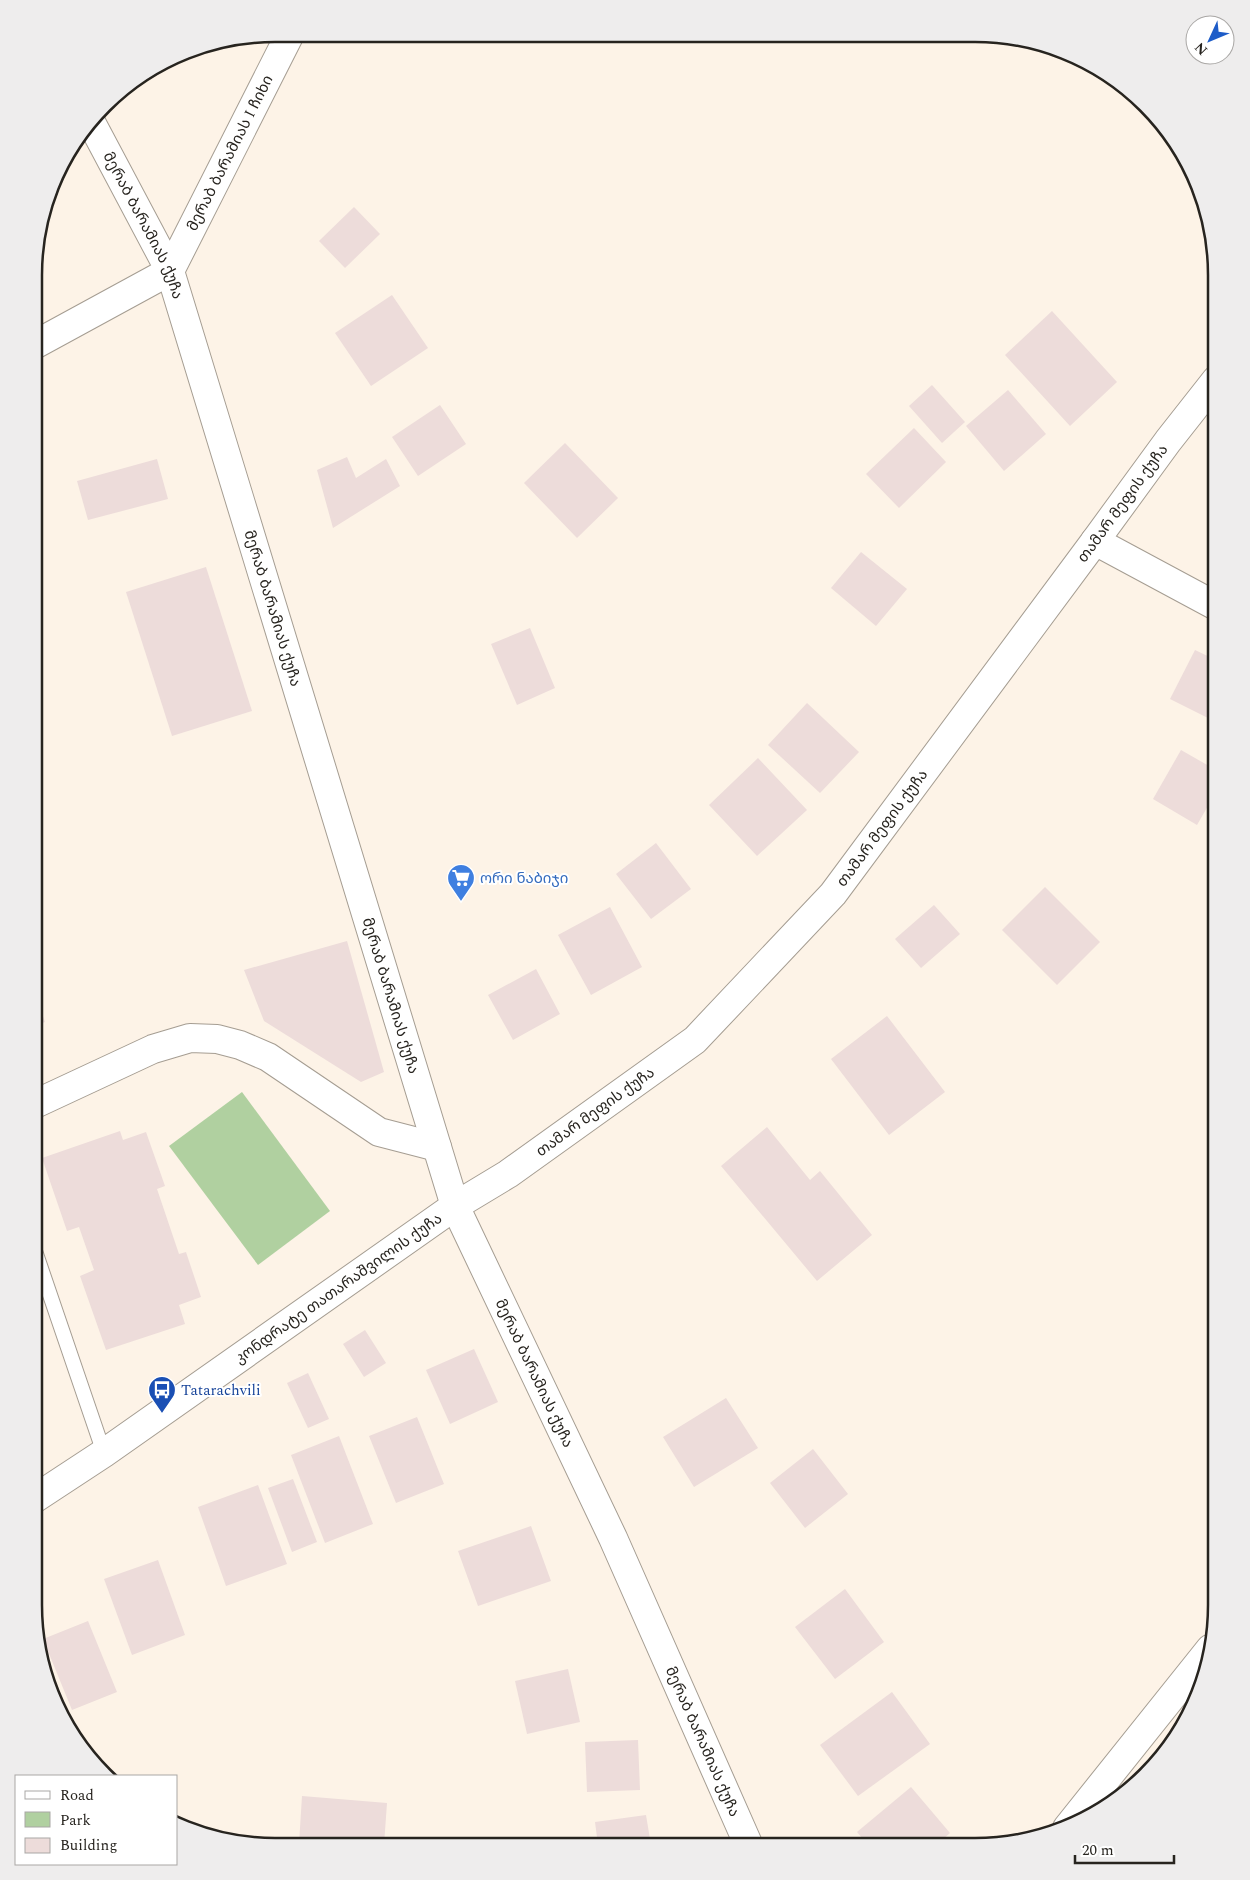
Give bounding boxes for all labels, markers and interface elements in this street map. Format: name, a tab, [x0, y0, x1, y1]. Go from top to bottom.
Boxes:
north arrow	[1185, 15, 1235, 65]
text: N	[1189, 37, 1213, 60]
street label: მერაბ ბარამიას I ჩიხი	[181, 71, 279, 235]
street label: მერაბ ბარამიას ქუჩა	[97, 148, 189, 302]
street label: თამარ მეფის ქუჩა	[1071, 439, 1174, 567]
street label: მერაბ ბარამიას ქუჩა	[238, 527, 307, 689]
street label: თამარ მეფის ქუჩა	[831, 764, 933, 892]
supermarket icon: ორი ნაბიჯი	[446, 863, 476, 902]
place label: ორი ნაბიჯი	[480, 867, 568, 890]
street label: მერაბ ბარამიას ქუჩა	[356, 915, 426, 1077]
street label: თამარ მეფის ქუჩა	[531, 1061, 659, 1162]
street label: კონდრატე თათარაშვილის ქუჩა	[230, 1207, 447, 1369]
street label: მერაბ ბარამიას ქუჩა	[489, 1295, 580, 1451]
bus stop icon: Tatarachvili	[147, 1375, 177, 1414]
place label: Tatarachvili	[181, 1379, 261, 1402]
street label: მერაბ ბარამიას ქუჩა	[660, 1663, 746, 1820]
legend	[15, 1775, 178, 1865]
text: Road	[60, 1784, 94, 1807]
text: Park	[60, 1809, 91, 1832]
scale bar	[1075, 1832, 1174, 1864]
text: Building	[60, 1834, 117, 1857]
text: 20 m	[1082, 1839, 1114, 1862]

